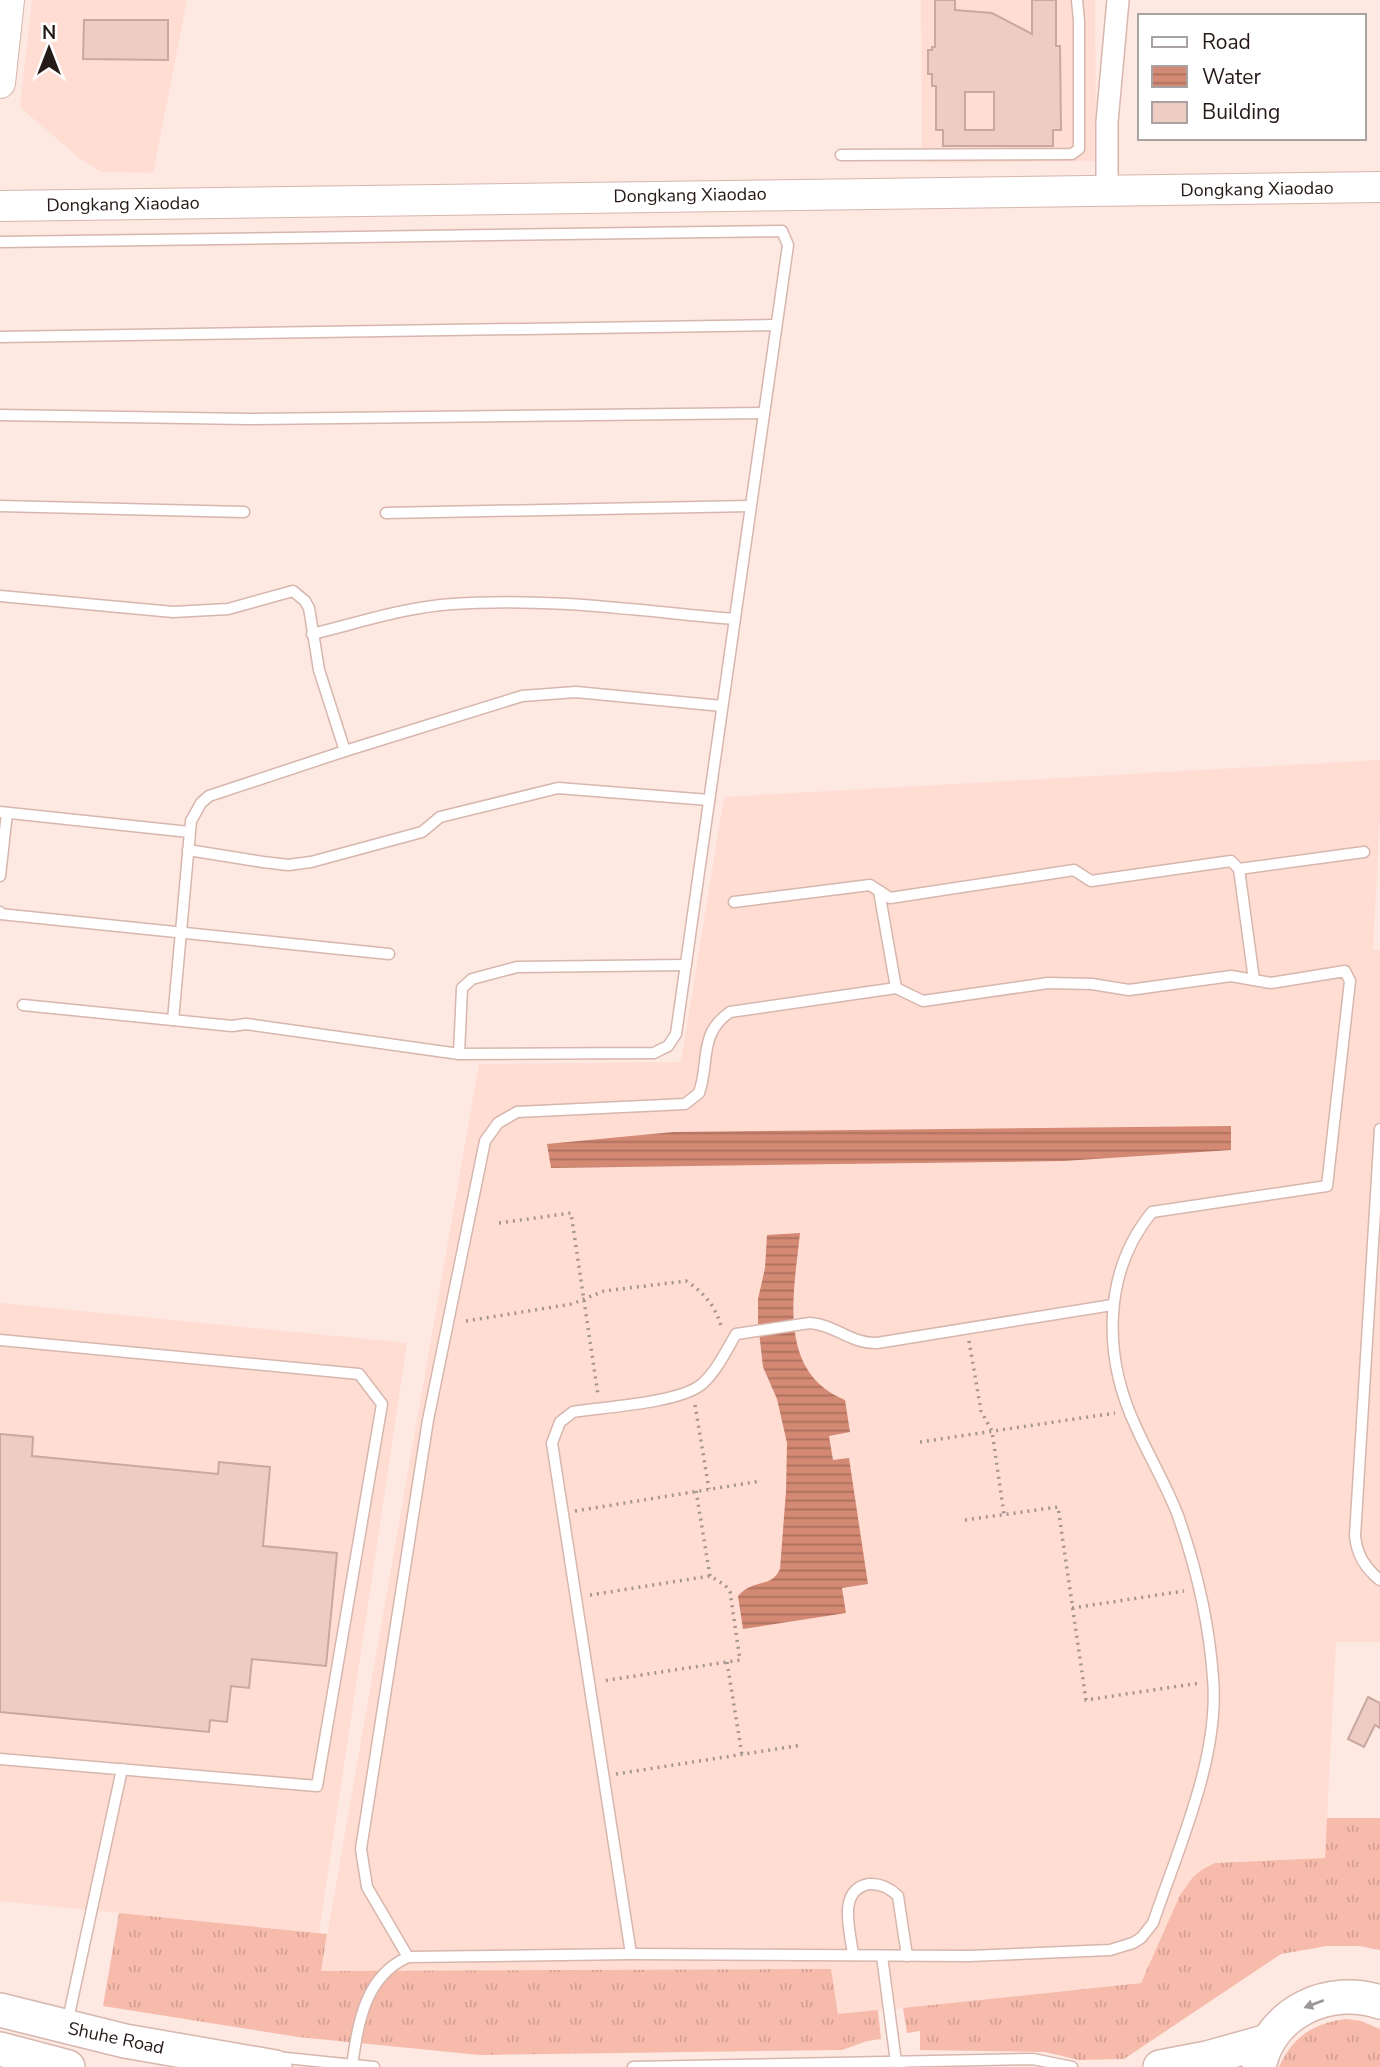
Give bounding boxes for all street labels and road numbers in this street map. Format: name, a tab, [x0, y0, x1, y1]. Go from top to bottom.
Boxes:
street label: Dongkang Xiaodao	[1180, 176, 1334, 202]
street label: Dongkang Xiaodao	[613, 182, 767, 208]
street label: Dongkang Xiaodao	[46, 191, 200, 217]
street label: Shuhe Road	[66, 2016, 166, 2060]

